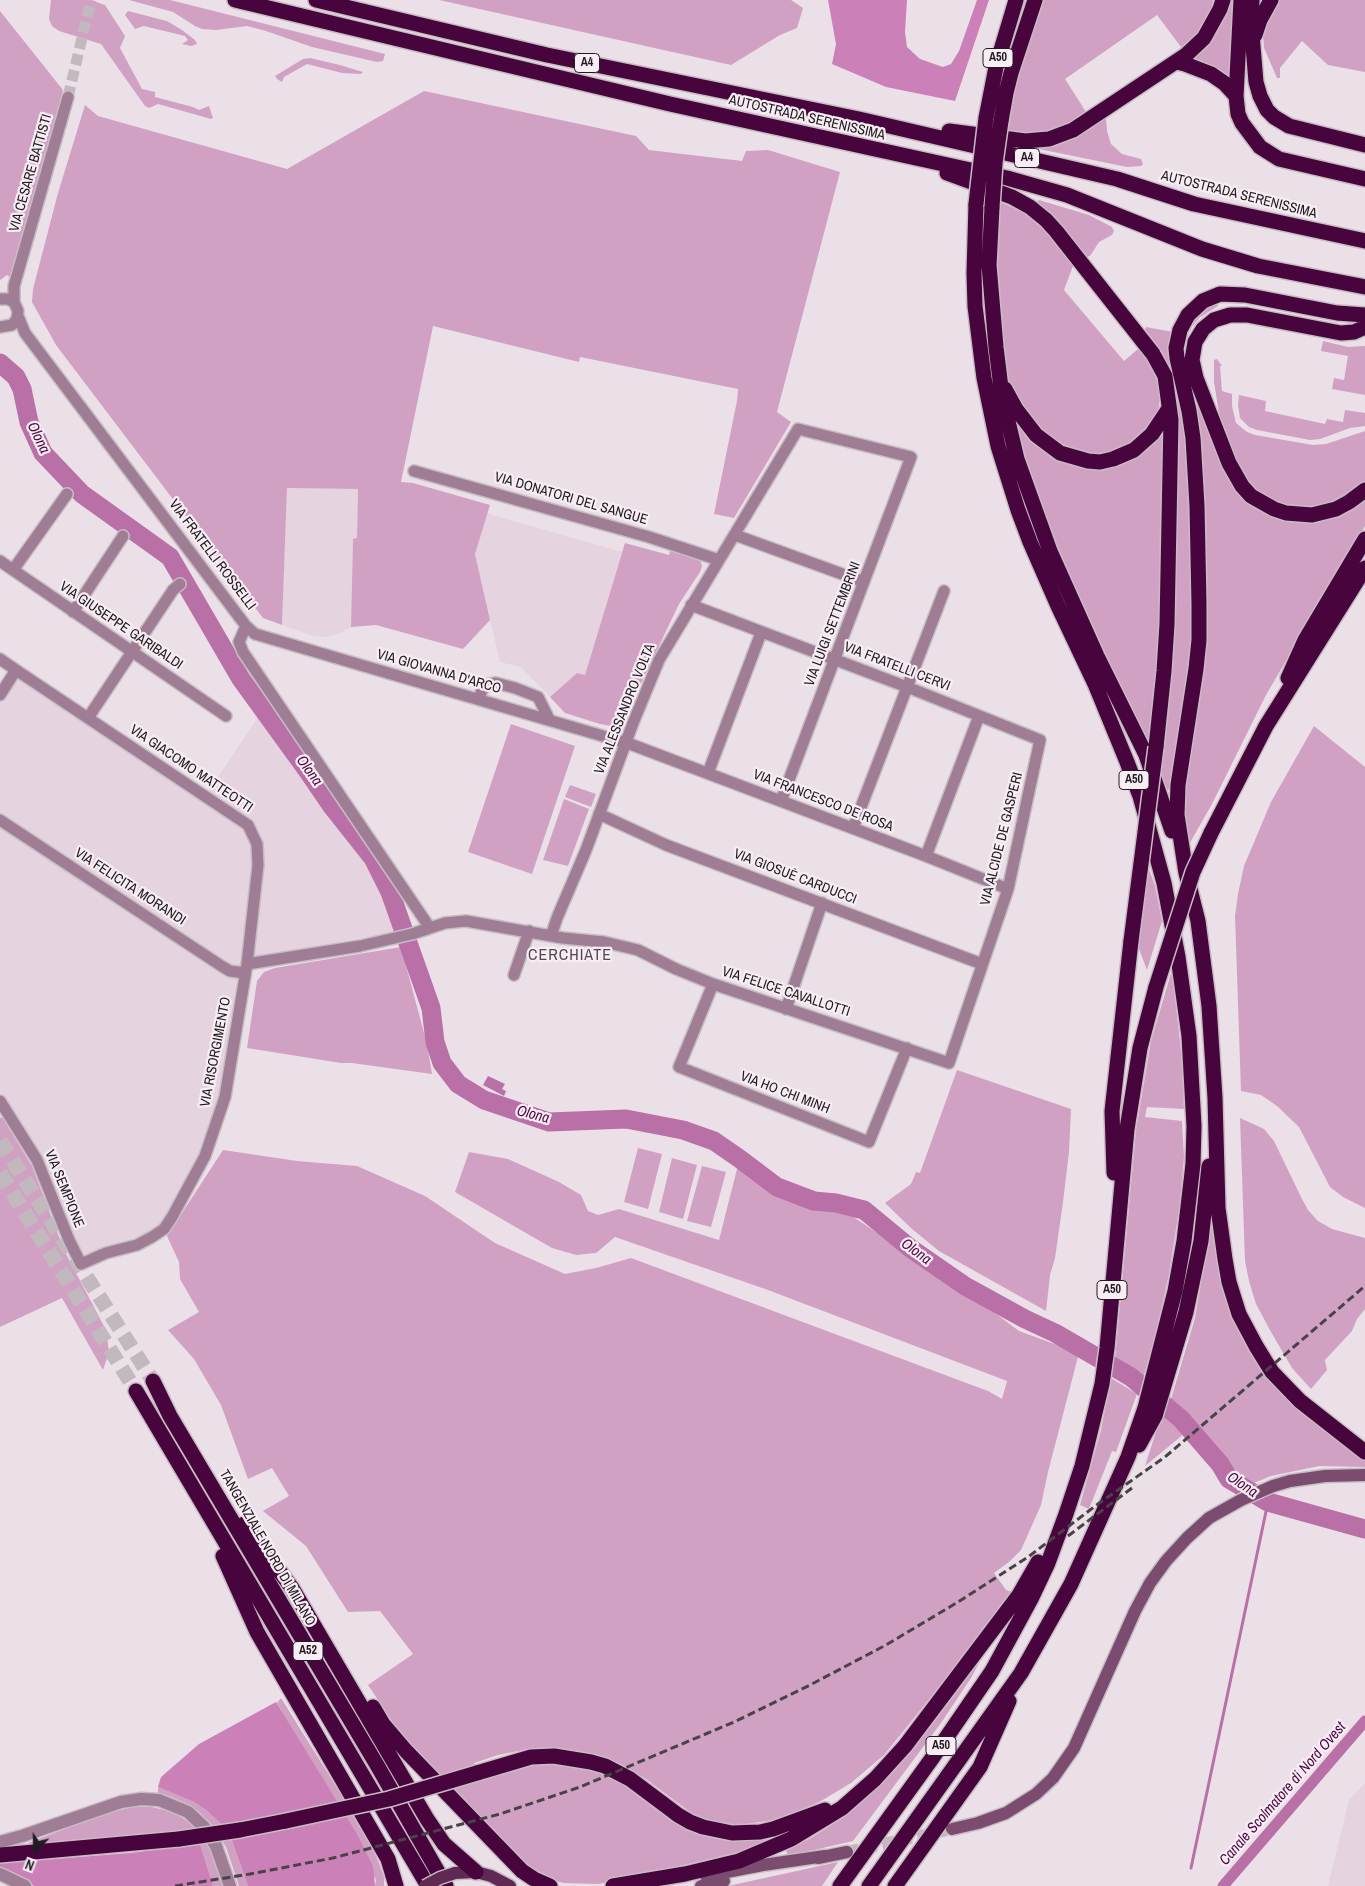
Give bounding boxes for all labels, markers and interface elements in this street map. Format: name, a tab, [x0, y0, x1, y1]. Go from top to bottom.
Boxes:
road number: A50	[983, 48, 1013, 68]
road number: A4	[574, 54, 600, 72]
street label: AUTOSTRADA SERENISSIMA	[727, 92, 887, 144]
street label: VIA CESARE BATTISTI	[6, 112, 56, 234]
road number: A4	[1014, 148, 1040, 168]
street label: AUTOSTRADA SERENISSIMA	[1159, 168, 1319, 222]
water label: Olona	[23, 419, 53, 457]
street label: VIA DONATORI DEL SANGUE	[493, 469, 649, 529]
street label: VIA FRATELLI ROSSELLI	[165, 497, 259, 613]
street label: VIA LUIGI SETTEMBRINI	[801, 559, 865, 689]
street label: VIA GIUSEPPE GARIBALDI	[56, 579, 186, 673]
street label: VIA FRATELLI CERVI	[841, 639, 953, 695]
street label: VIA ALESSANDRO VOLTA	[591, 641, 659, 777]
street label: VIA GIOVANNA D'ARCO	[375, 646, 503, 698]
street label: VIA GIACOMO MATTEOTTI	[126, 722, 256, 816]
water label: Olona	[292, 752, 326, 790]
street label: VIA FRANCESCO DE ROSA	[751, 767, 895, 835]
road number: A50	[1119, 770, 1149, 790]
street label: VIA ALCIDE DE GASPERI	[977, 771, 1027, 907]
street label: VIA FELICITA MORANDI	[71, 845, 189, 929]
street label: VIA GIOSUÈ CARDUCCI	[731, 846, 859, 908]
district label: CERCHIATE	[527, 946, 613, 966]
street label: VIA FELICE CAVALLOTTI	[720, 963, 852, 1021]
street label: VIA RISORGIMENTO	[197, 996, 235, 1108]
street label: VIA HO CHI MINH	[738, 1068, 832, 1118]
water label: Olona	[515, 1102, 551, 1128]
street label: VIA SEMPIONE	[41, 1148, 87, 1230]
water label: Olona	[897, 1235, 935, 1269]
road number: A50	[1097, 1280, 1127, 1300]
street label: TANGENZIALE NORD DI MILANO	[215, 1467, 319, 1629]
water label: Olona	[1223, 1468, 1261, 1502]
road number: A52	[293, 1642, 323, 1660]
water label: Canale Scolmatore di Nord Ovest	[1216, 1719, 1350, 1869]
road number: A50	[926, 1736, 956, 1755]
north arrow	[10, 1826, 60, 1876]
text: N	[23, 1855, 37, 1875]

